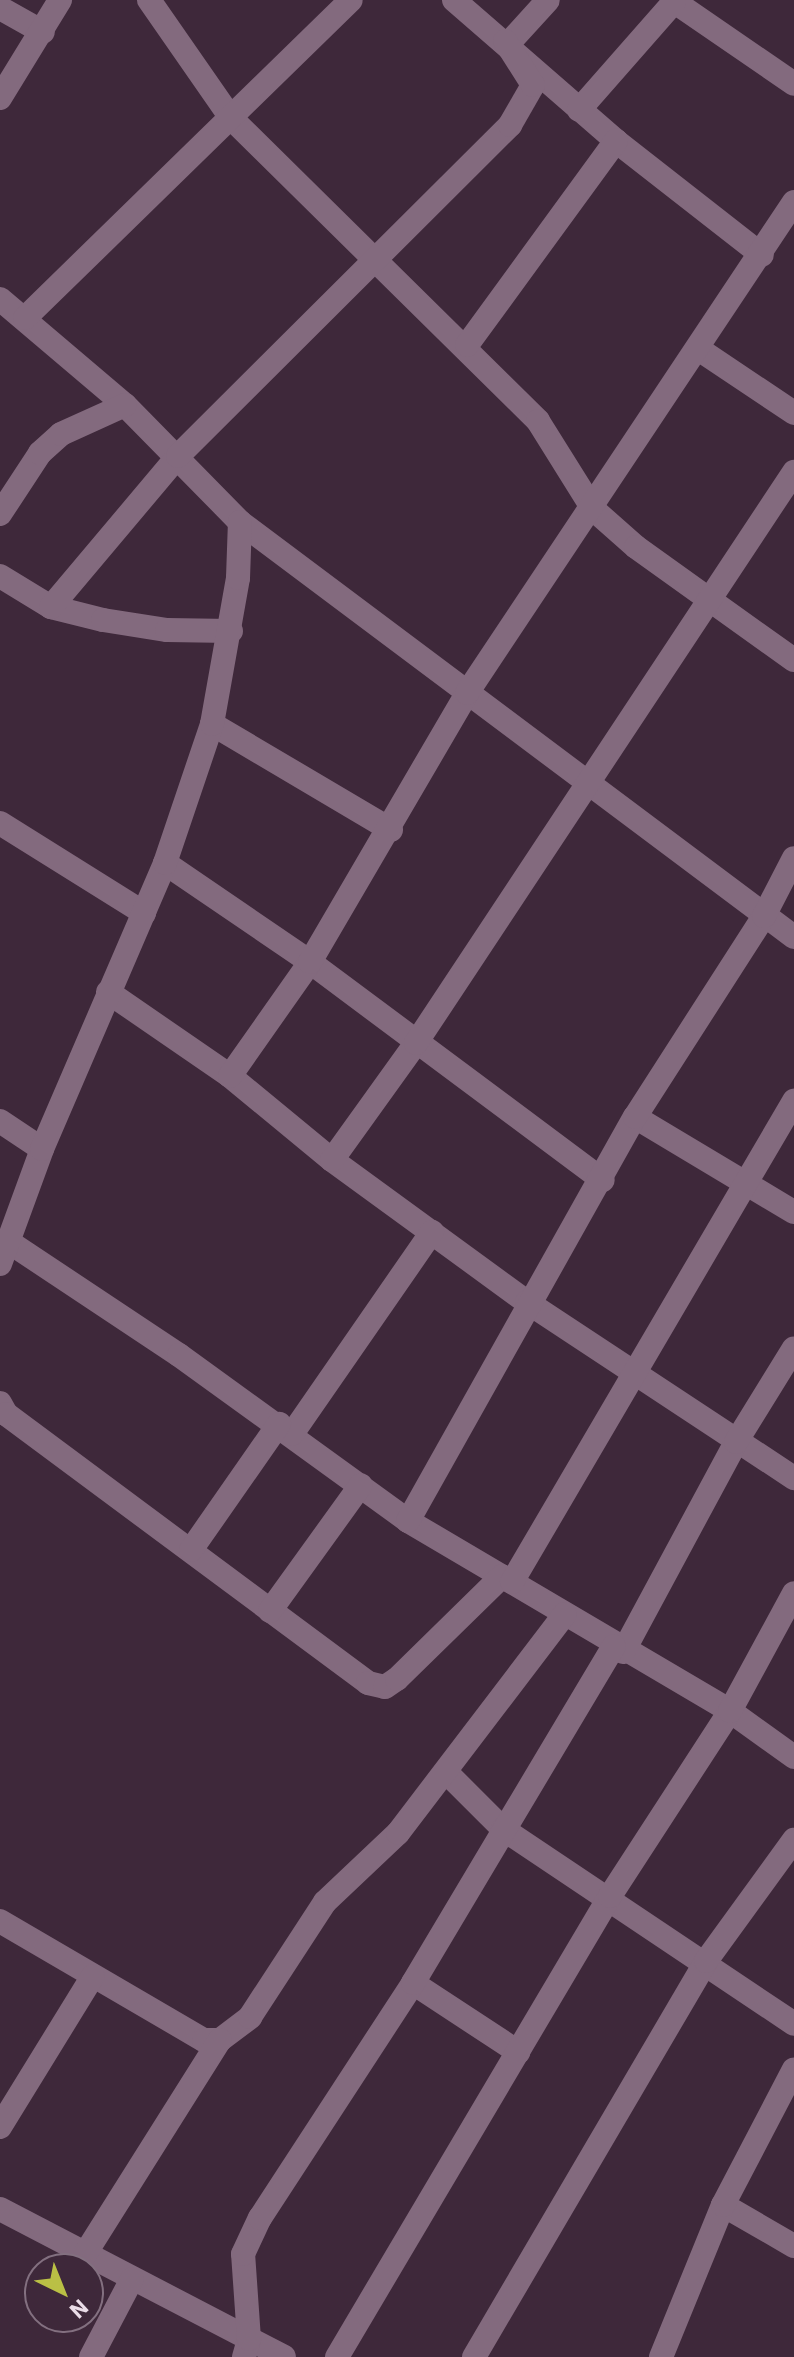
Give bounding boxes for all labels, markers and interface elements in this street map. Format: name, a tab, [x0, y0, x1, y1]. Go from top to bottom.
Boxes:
north arrow	[24, 2253, 104, 2333]
text: N	[64, 2293, 95, 2325]

